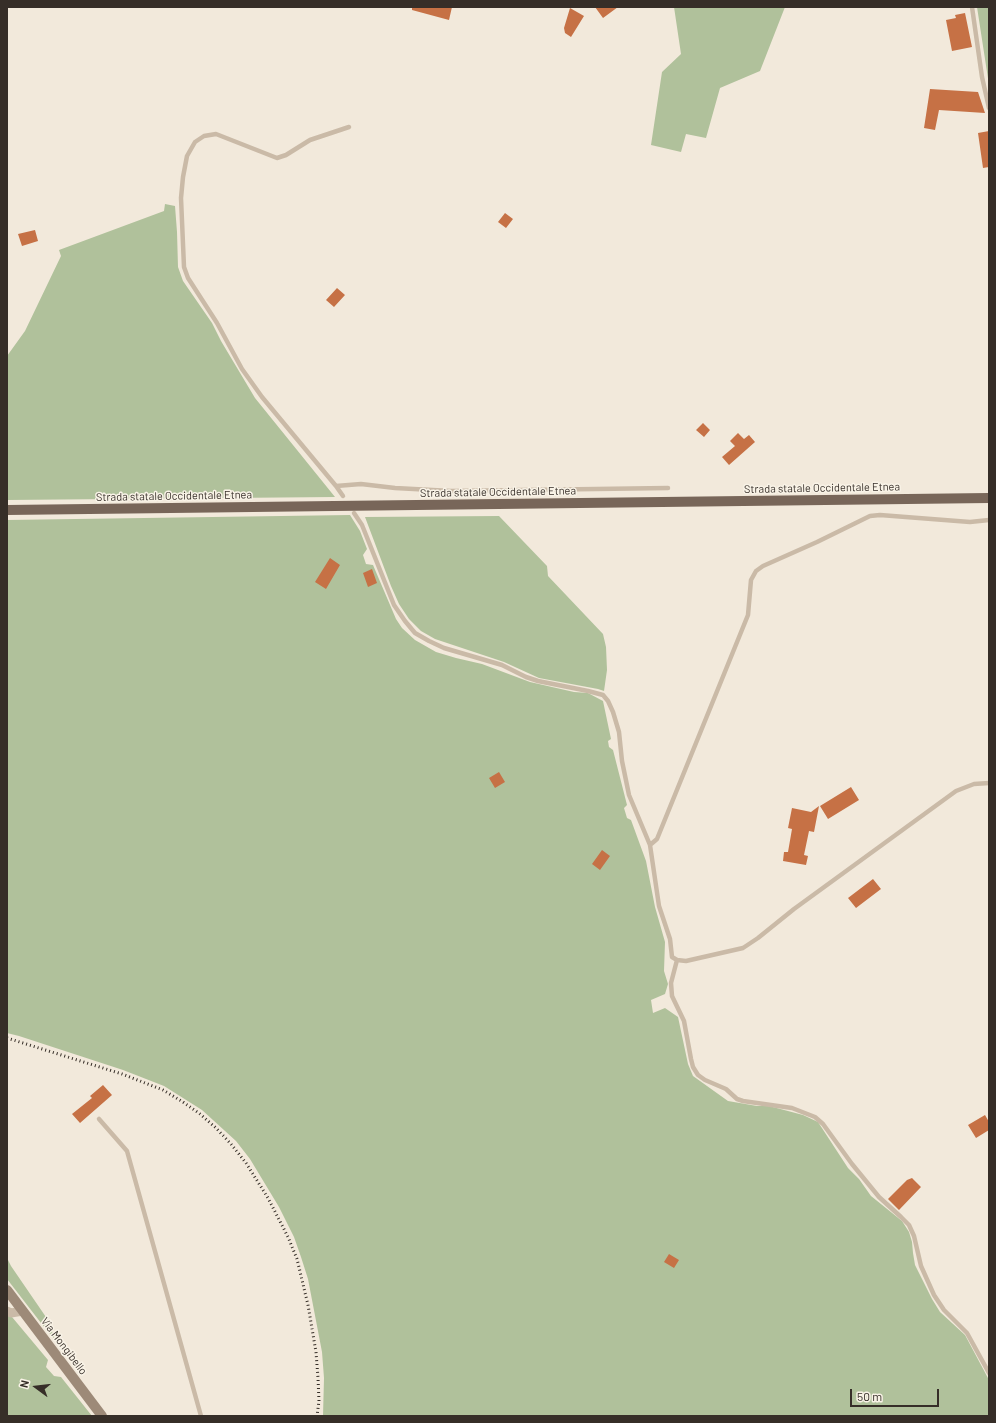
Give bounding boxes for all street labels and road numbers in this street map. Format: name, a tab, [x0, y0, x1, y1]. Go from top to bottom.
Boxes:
street label: Strada statale Occidentale Etnea	[744, 480, 900, 496]
street label: Strada statale Occidentale Etnea	[420, 484, 576, 500]
street label: Strada statale Occidentale Etnea	[96, 488, 252, 504]
street label: Via Mongibello	[38, 1315, 90, 1377]

